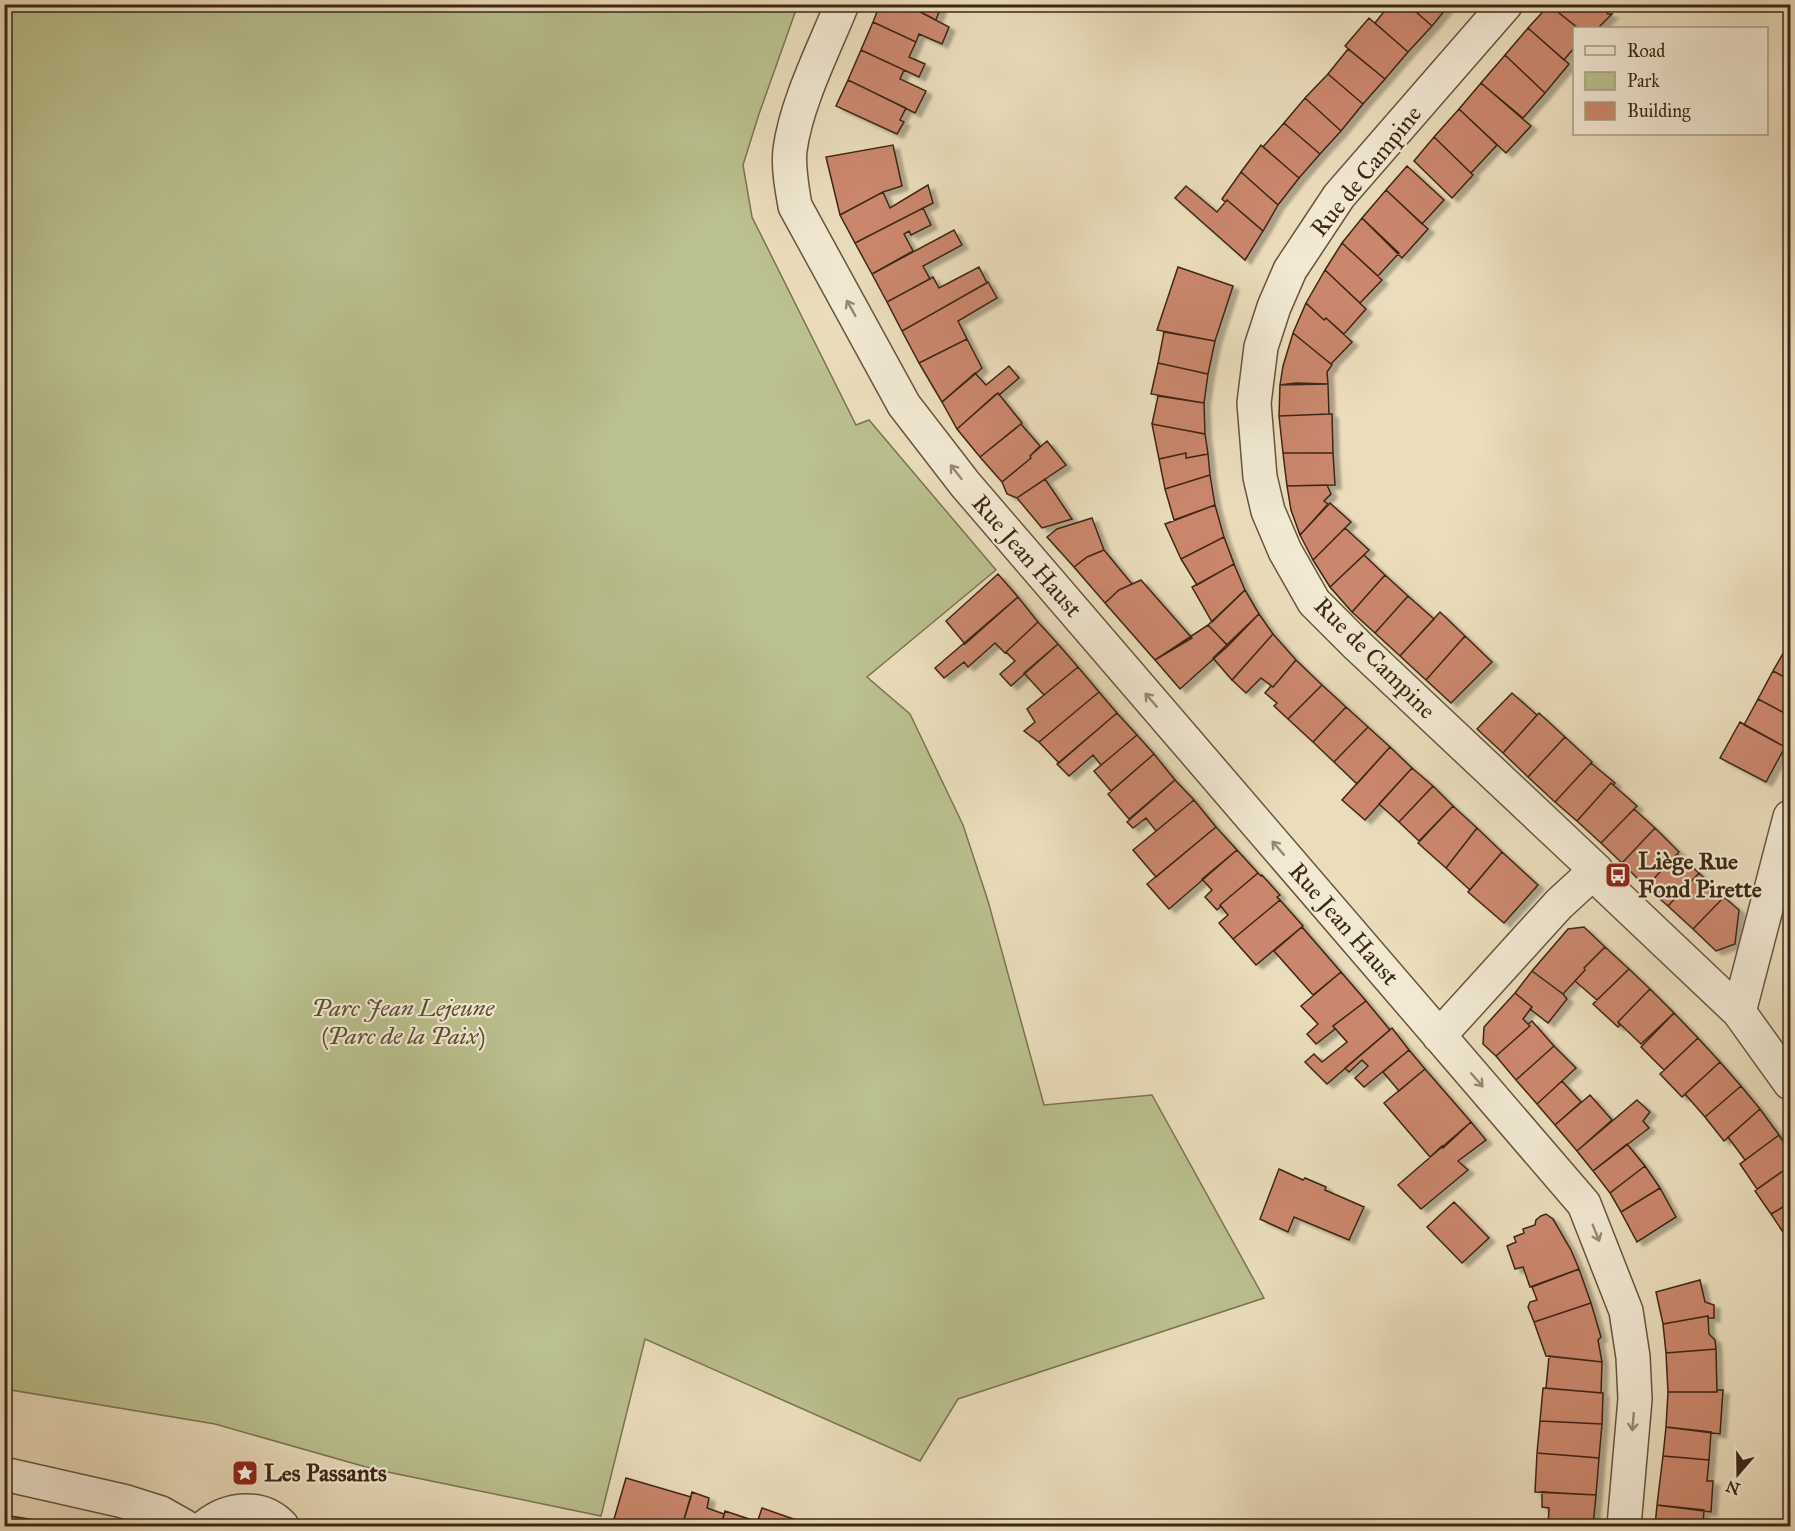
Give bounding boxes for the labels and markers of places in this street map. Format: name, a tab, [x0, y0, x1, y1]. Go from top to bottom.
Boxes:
place label: Liège Rue Fond Pirette	[1638, 846, 1762, 904]
bus stop icon: Liège Rue Fond Pirette	[1603, 860, 1633, 890]
place icon: Les Passants	[230, 1458, 260, 1488]
place label: Les Passants	[264, 1458, 387, 1488]

